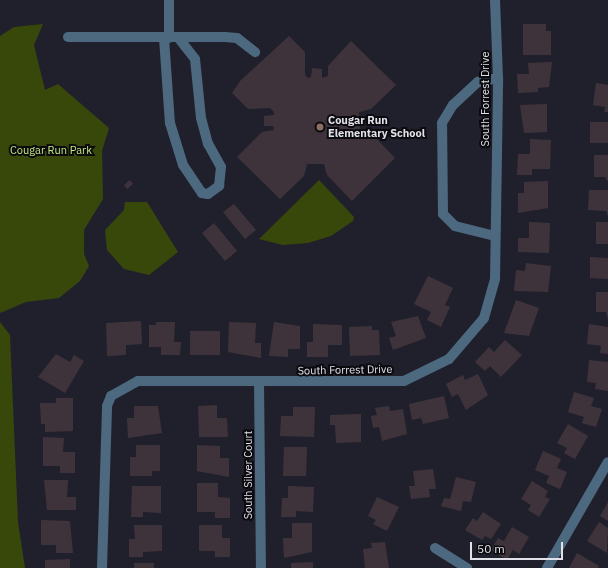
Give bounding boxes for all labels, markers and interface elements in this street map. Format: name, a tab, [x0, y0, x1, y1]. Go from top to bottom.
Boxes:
street label: South Forrest Drive	[478, 52, 492, 146]
place label: Cougar Run Elementary School	[328, 114, 425, 140]
marker: Cougar Run Elementary School	[315, 122, 325, 132]
park label: Cougar Run Park	[10, 143, 92, 157]
street label: South Forrest Drive	[297, 363, 393, 377]
street label: South Silver Court	[241, 431, 255, 519]
scale bar	[472, 534, 565, 560]
text: 50 m	[477, 541, 505, 556]

